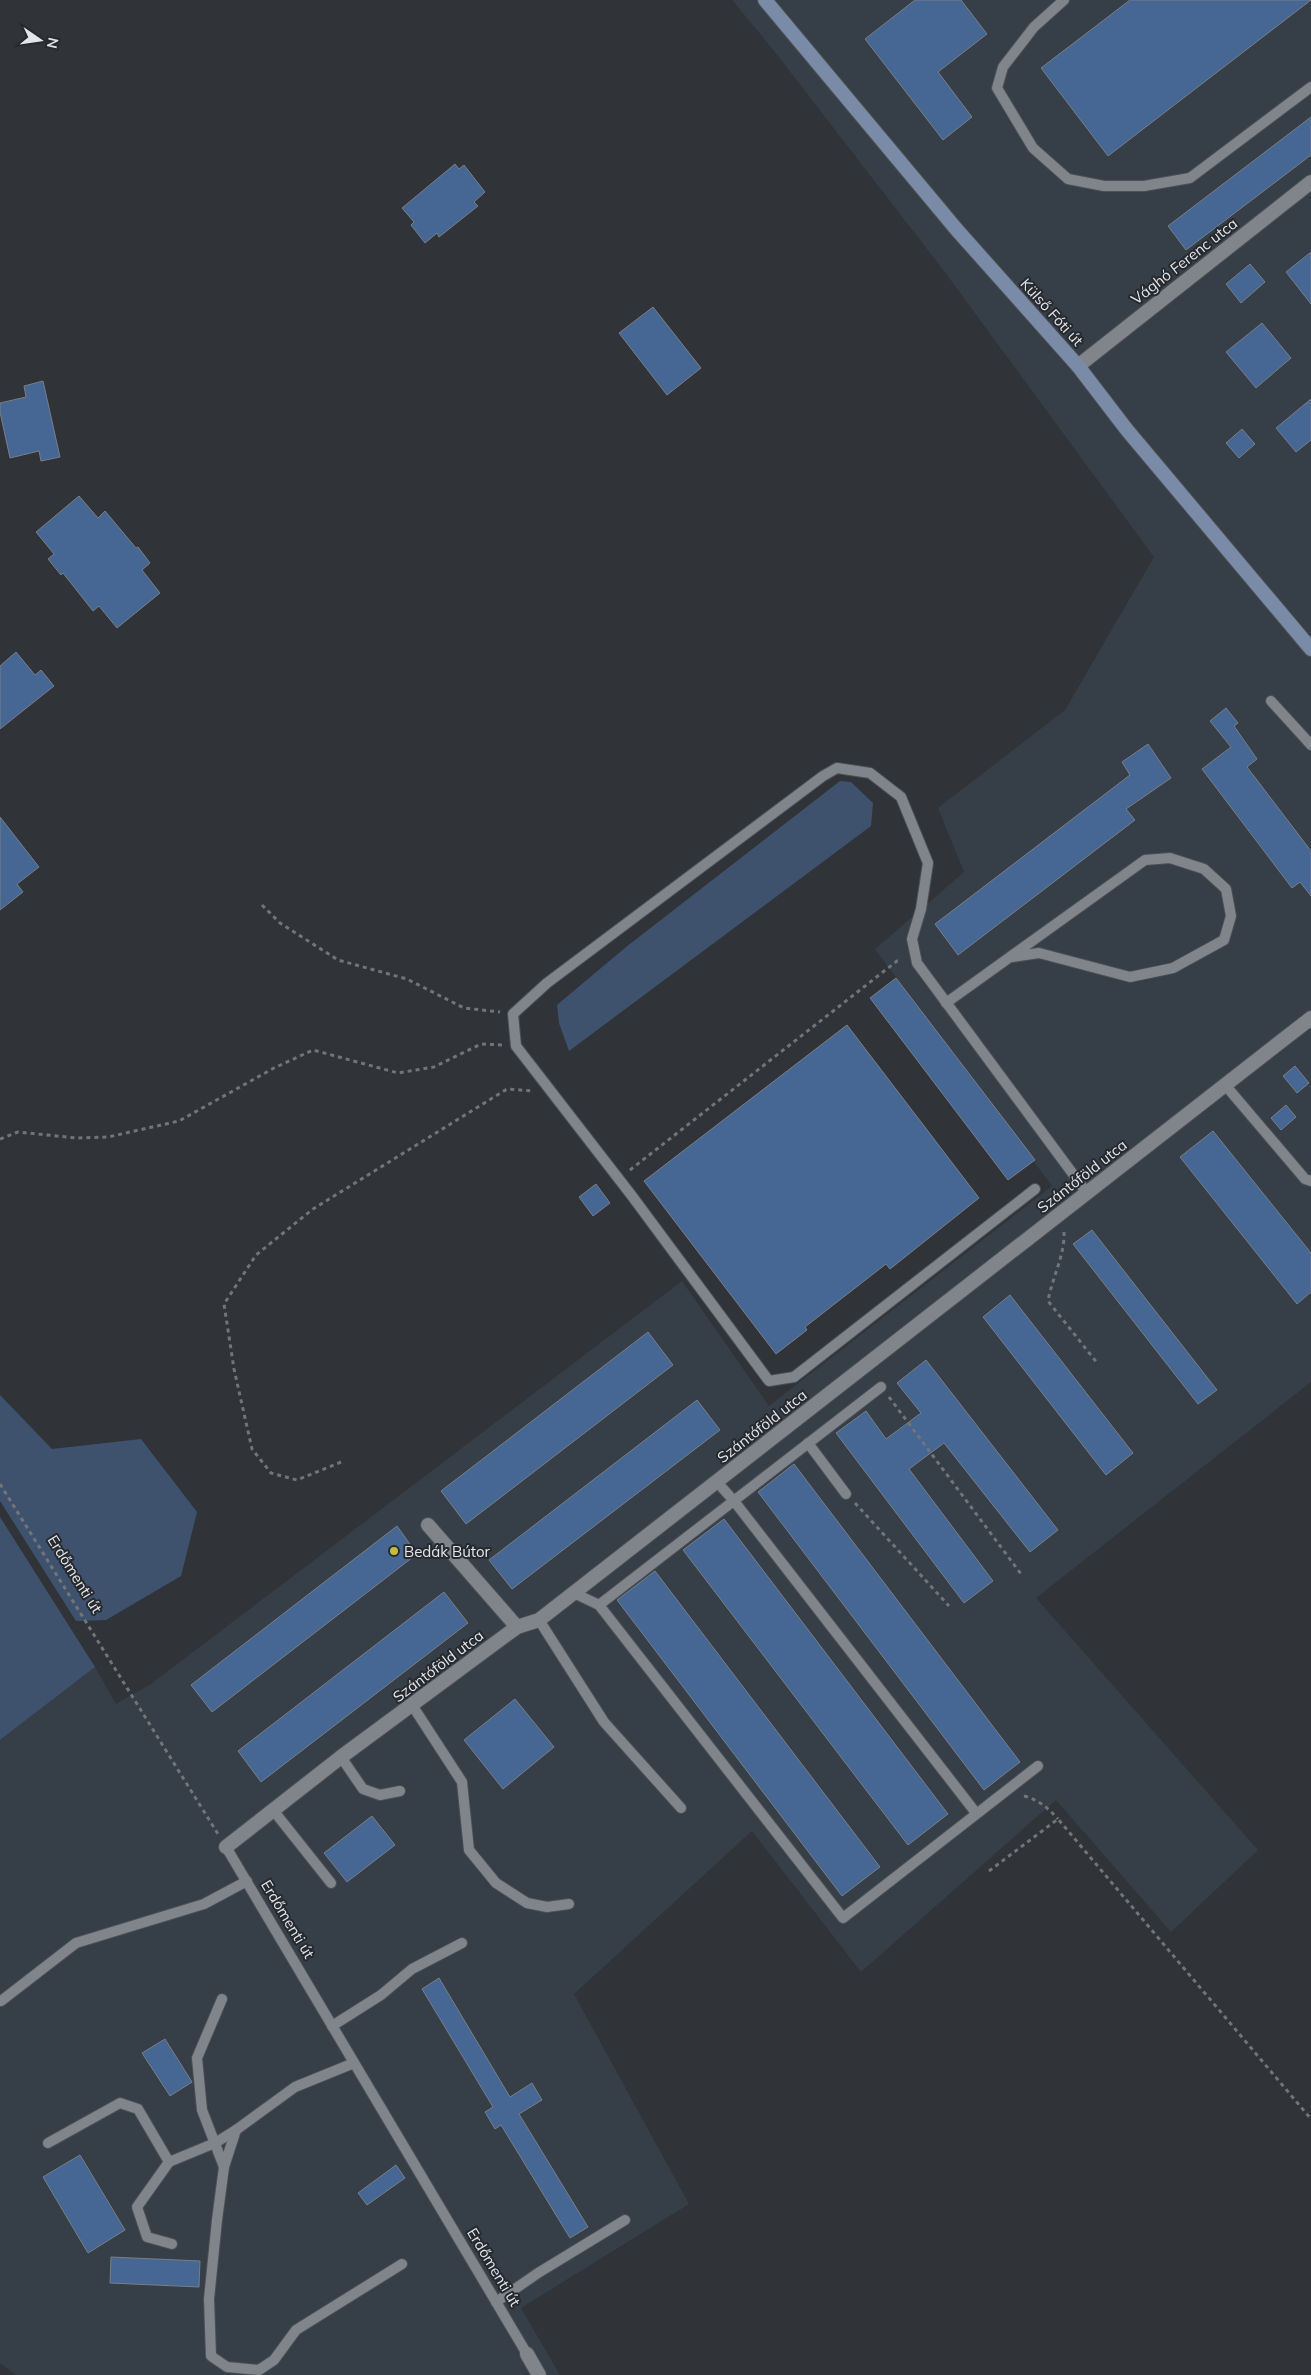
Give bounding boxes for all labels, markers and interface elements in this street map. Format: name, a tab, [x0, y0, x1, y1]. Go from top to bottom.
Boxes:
north arrow	[15, 15, 65, 65]
text: N	[43, 36, 63, 50]
street label: Vághó Ferenc utca	[1127, 214, 1241, 308]
street label: Külső Fóti út	[1017, 274, 1087, 350]
street label: Szántóföld utca	[1033, 1135, 1131, 1217]
street label: Szántóföld utca	[713, 1385, 811, 1467]
street label: Erdőmenti út	[43, 1531, 107, 1617]
place label: Bedák Bútor	[404, 1542, 491, 1561]
marker: Bedák Bútor	[388, 1545, 400, 1557]
street label: Szántóföld utca	[389, 1626, 487, 1706]
street label: Erdőmenti út	[257, 1876, 319, 1962]
street label: Erdőmenti út	[463, 2224, 525, 2310]

